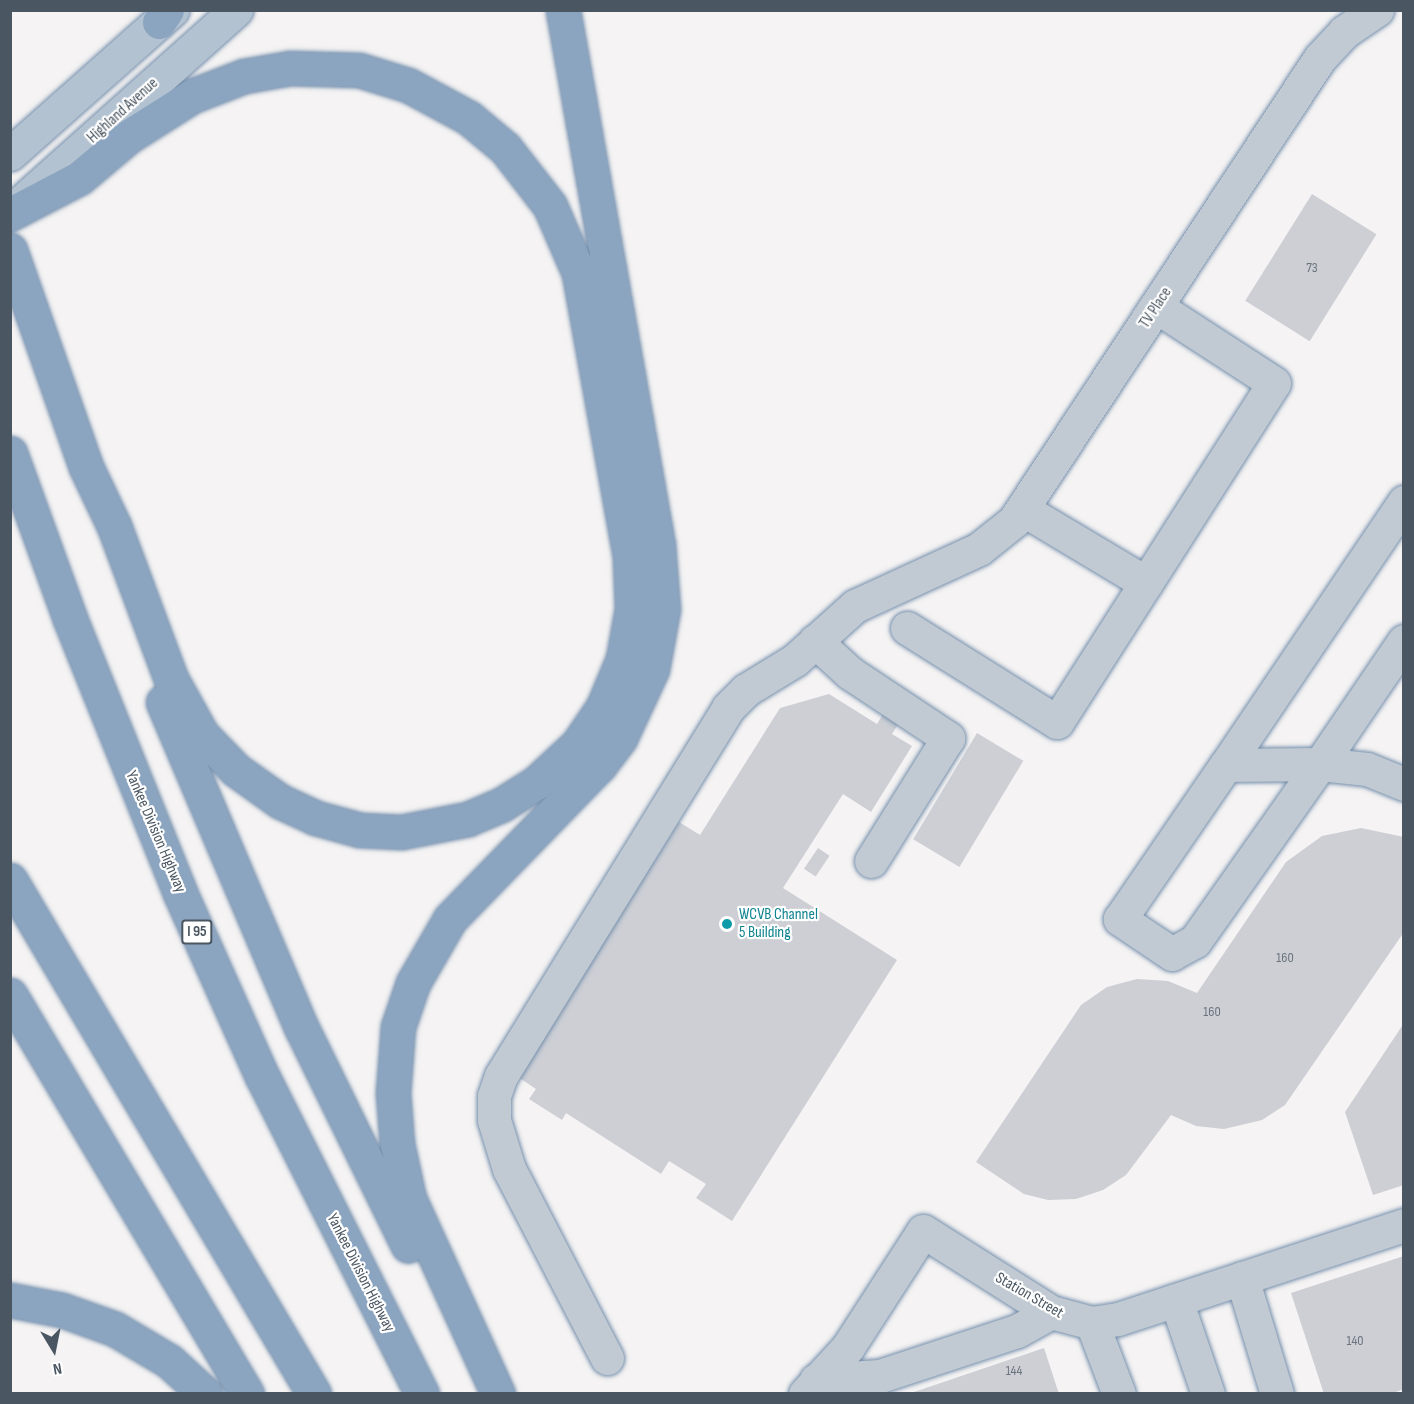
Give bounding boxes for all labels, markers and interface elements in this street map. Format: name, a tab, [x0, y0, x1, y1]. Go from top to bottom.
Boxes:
street label: Highland Avenue	[84, 74, 162, 148]
house number: 73	[1306, 260, 1318, 276]
street label: TV Place	[1136, 284, 1176, 332]
street label: Yankee Division Highway	[121, 768, 189, 896]
place label: WCVB Channel 5 Building	[739, 905, 818, 943]
marker: WCVB Channel 5 Building	[720, 917, 734, 931]
road number: I 95	[180, 920, 214, 944]
house number: 160	[1276, 950, 1294, 966]
house number: 160	[1203, 1004, 1221, 1020]
street label: Yankee Division Highway	[322, 1211, 398, 1335]
street label: Station Street	[992, 1269, 1066, 1323]
north arrow	[24, 1320, 84, 1380]
house number: 140	[1347, 1333, 1363, 1349]
text: N	[51, 1358, 63, 1378]
house number: 144	[1006, 1363, 1022, 1379]

